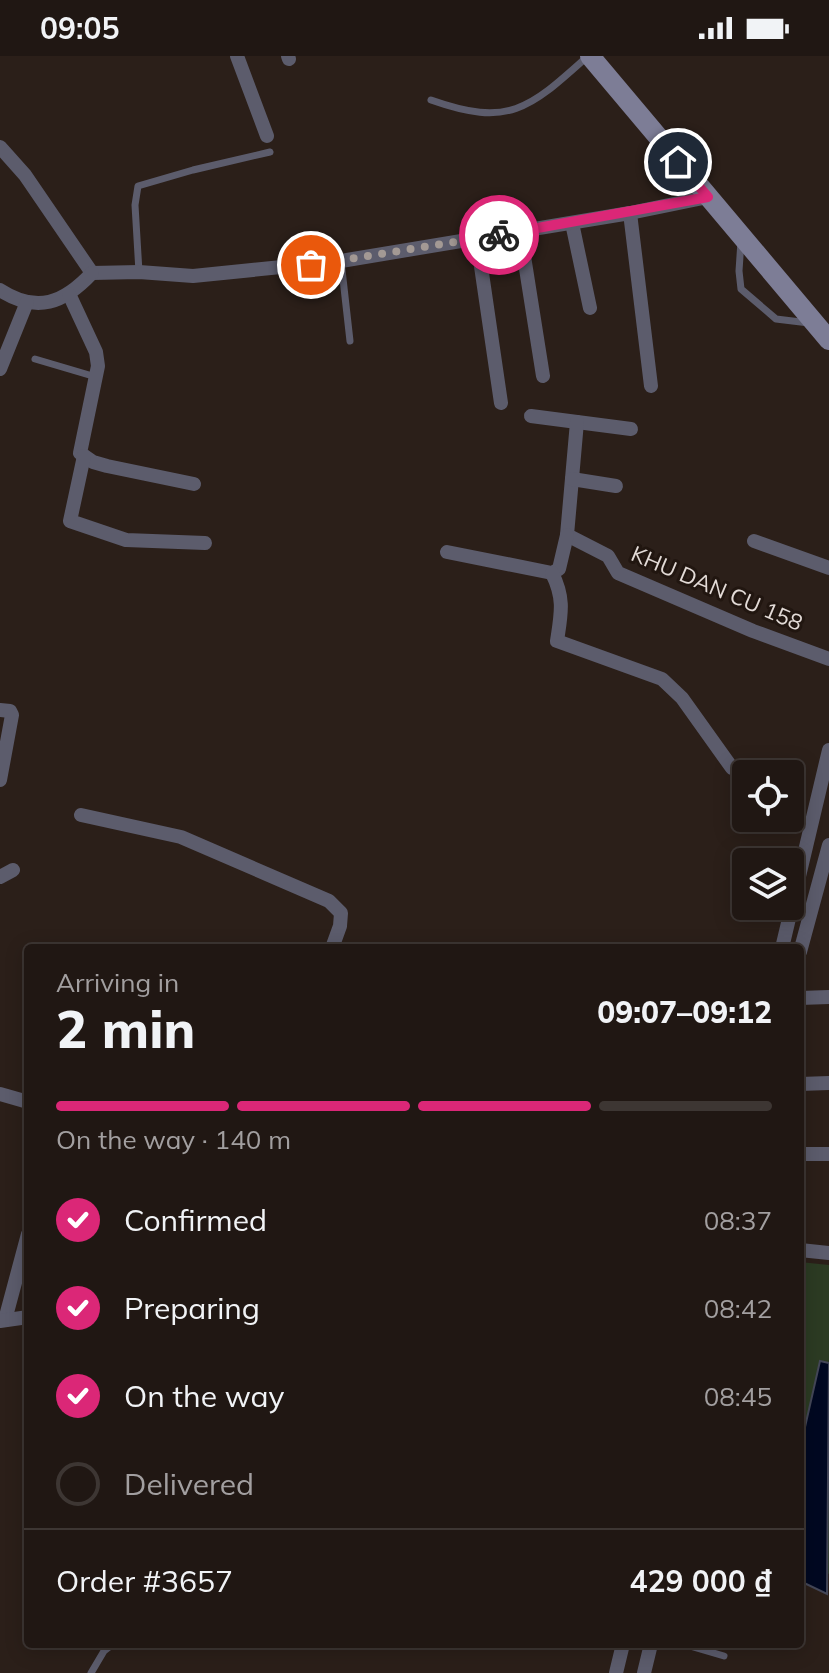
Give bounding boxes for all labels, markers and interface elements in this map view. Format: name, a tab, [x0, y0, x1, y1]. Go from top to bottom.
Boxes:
text: 09:05	[40, 9, 119, 47]
pin	[644, 128, 712, 196]
icon: home	[656, 140, 700, 184]
courier	[459, 195, 539, 275]
icon: bike	[477, 213, 521, 257]
pin	[277, 231, 345, 299]
icon: bag	[289, 243, 333, 287]
street label: KHU DAN CU 158	[627, 539, 807, 637]
map controls	[732, 760, 804, 920]
button: locate	[732, 760, 804, 832]
button: layers	[732, 848, 804, 920]
text: Arriving in	[56, 966, 179, 999]
text: 09:07–09:12	[597, 993, 772, 1031]
text: 2 min	[56, 996, 195, 1061]
text: On the way · 140 m	[56, 1123, 291, 1156]
icon: check	[56, 1198, 100, 1242]
text: Confirmed	[124, 1201, 267, 1239]
text: 08:37	[704, 1204, 772, 1237]
icon: check	[56, 1286, 100, 1330]
text: Preparing	[124, 1289, 260, 1327]
text: 08:42	[704, 1292, 772, 1325]
icon: check	[56, 1374, 100, 1418]
text: On the way	[124, 1377, 284, 1415]
text: 08:45	[704, 1380, 772, 1413]
text: Delivered	[124, 1465, 254, 1503]
text: Order #3657	[56, 1562, 233, 1600]
text: 429 000 ₫	[630, 1562, 772, 1600]

